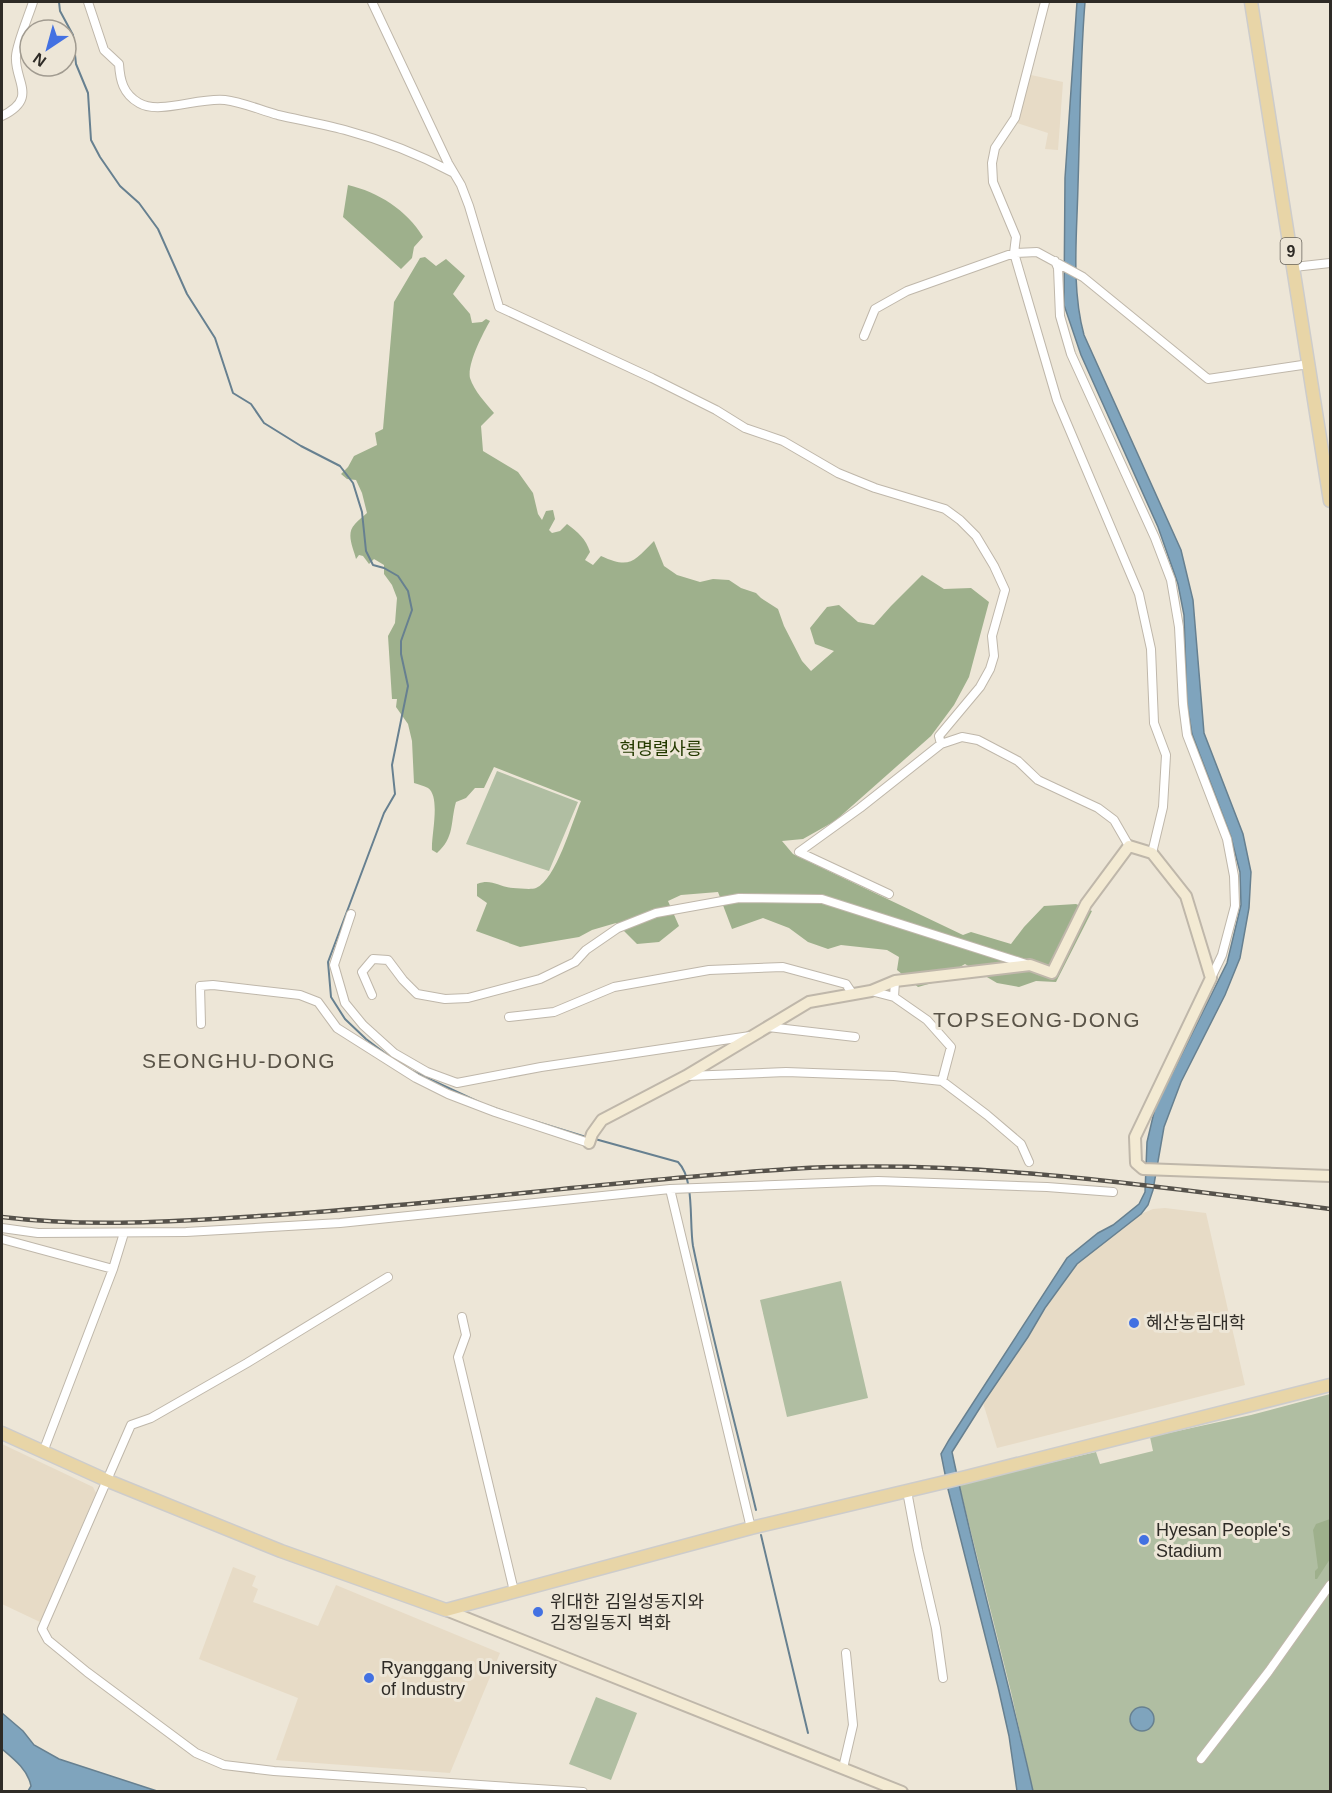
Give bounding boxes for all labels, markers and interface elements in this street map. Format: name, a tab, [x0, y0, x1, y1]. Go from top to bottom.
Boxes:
north arrow	[18, 18, 78, 78]
text: N	[30, 49, 49, 70]
road number: 9	[1280, 238, 1302, 264]
park label: 혁명렬사릉	[620, 739, 702, 759]
district label: TOPSEONG-DONG	[933, 1008, 1141, 1031]
district label: SEONGHU-DONG	[142, 1049, 336, 1072]
place label: 혜산농림대학	[1146, 1313, 1245, 1333]
marker: 혜산농림대학	[1127, 1316, 1141, 1330]
place label: Hyesan People's Stadium	[1156, 1520, 1291, 1561]
marker: Hyesan People's Stadium	[1137, 1533, 1151, 1547]
place label: 위대한 김일성동지와 김정일동지 벽화	[550, 1592, 704, 1633]
marker: 위대한 김일성동지와 김정일동지 벽화	[531, 1605, 545, 1619]
place label: Ryanggang University of Industry	[381, 1658, 557, 1699]
marker: Ryanggang University of Industry	[362, 1671, 376, 1685]

